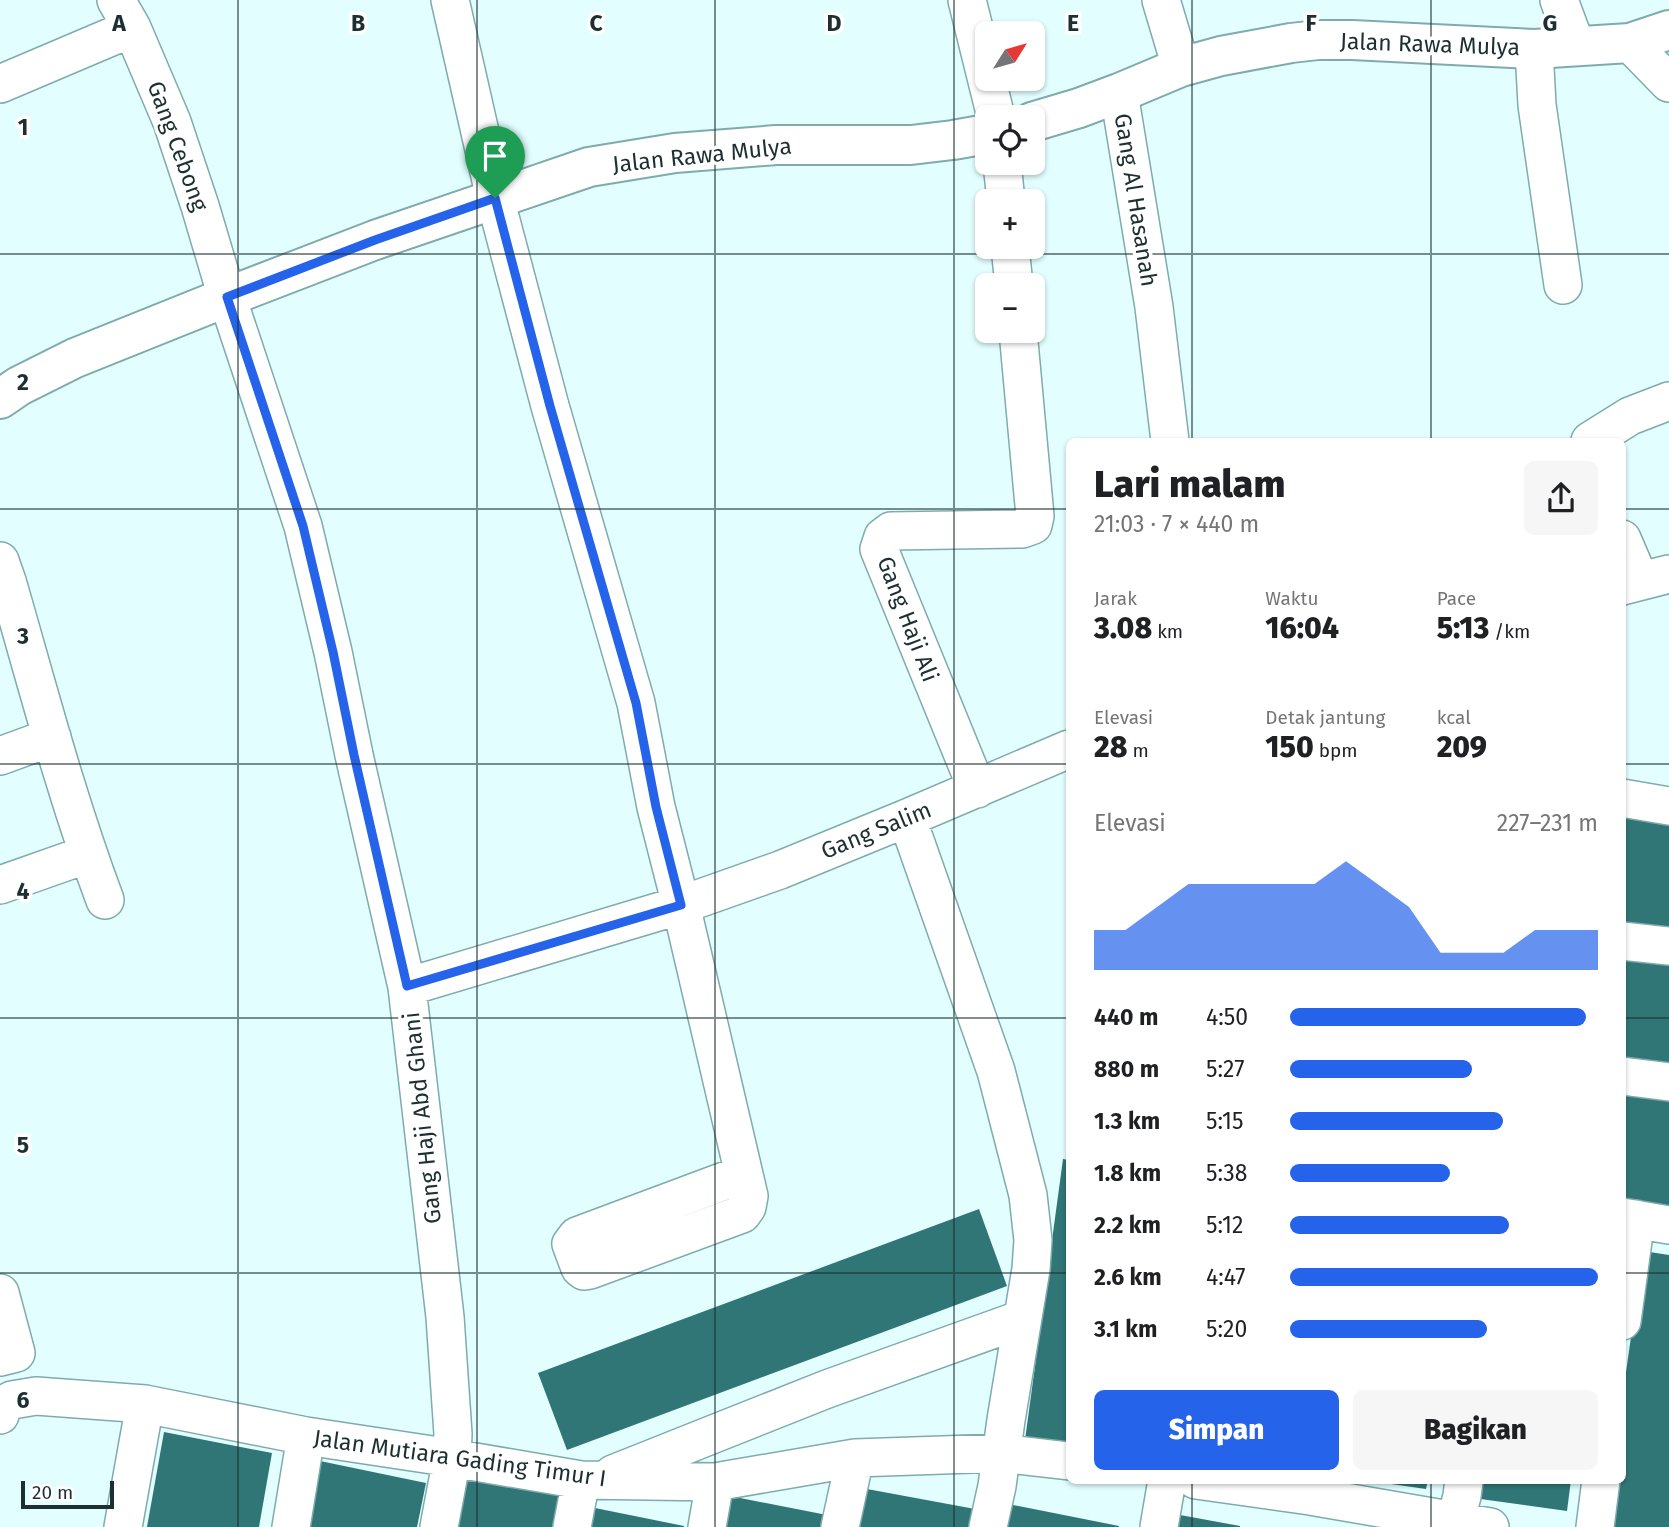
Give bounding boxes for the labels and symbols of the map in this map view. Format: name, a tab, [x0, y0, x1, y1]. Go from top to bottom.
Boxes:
text: A	[111, 9, 126, 37]
text: B	[351, 9, 365, 37]
text: C	[589, 9, 603, 37]
text: D	[827, 9, 842, 37]
text: E	[1067, 9, 1079, 37]
text: F	[1305, 9, 1317, 37]
text: G	[1543, 9, 1557, 37]
north arrow	[975, 21, 1045, 91]
street label: Jalan Rawa Mulya	[1339, 27, 1521, 61]
street label: Gang Cebong	[142, 77, 214, 215]
street label: Gang Al Hasanah	[1108, 111, 1164, 289]
text: 1	[18, 113, 28, 141]
pin	[465, 126, 525, 198]
street label: Jalan Rawa Mulya	[611, 132, 793, 178]
text: 2	[17, 368, 29, 396]
street label: Gang Haji Ali	[871, 552, 945, 686]
text: 3	[16, 622, 29, 650]
street label: Gang Salim	[817, 795, 935, 865]
text: 4	[17, 877, 30, 905]
street label: Gang Haji Abd Ghani	[397, 1011, 447, 1225]
text: 5	[17, 1131, 29, 1159]
text: 6	[17, 1386, 30, 1414]
street label: Jalan Mutiara Gading Timur I	[312, 1424, 608, 1492]
scale bar	[21, 1478, 114, 1510]

